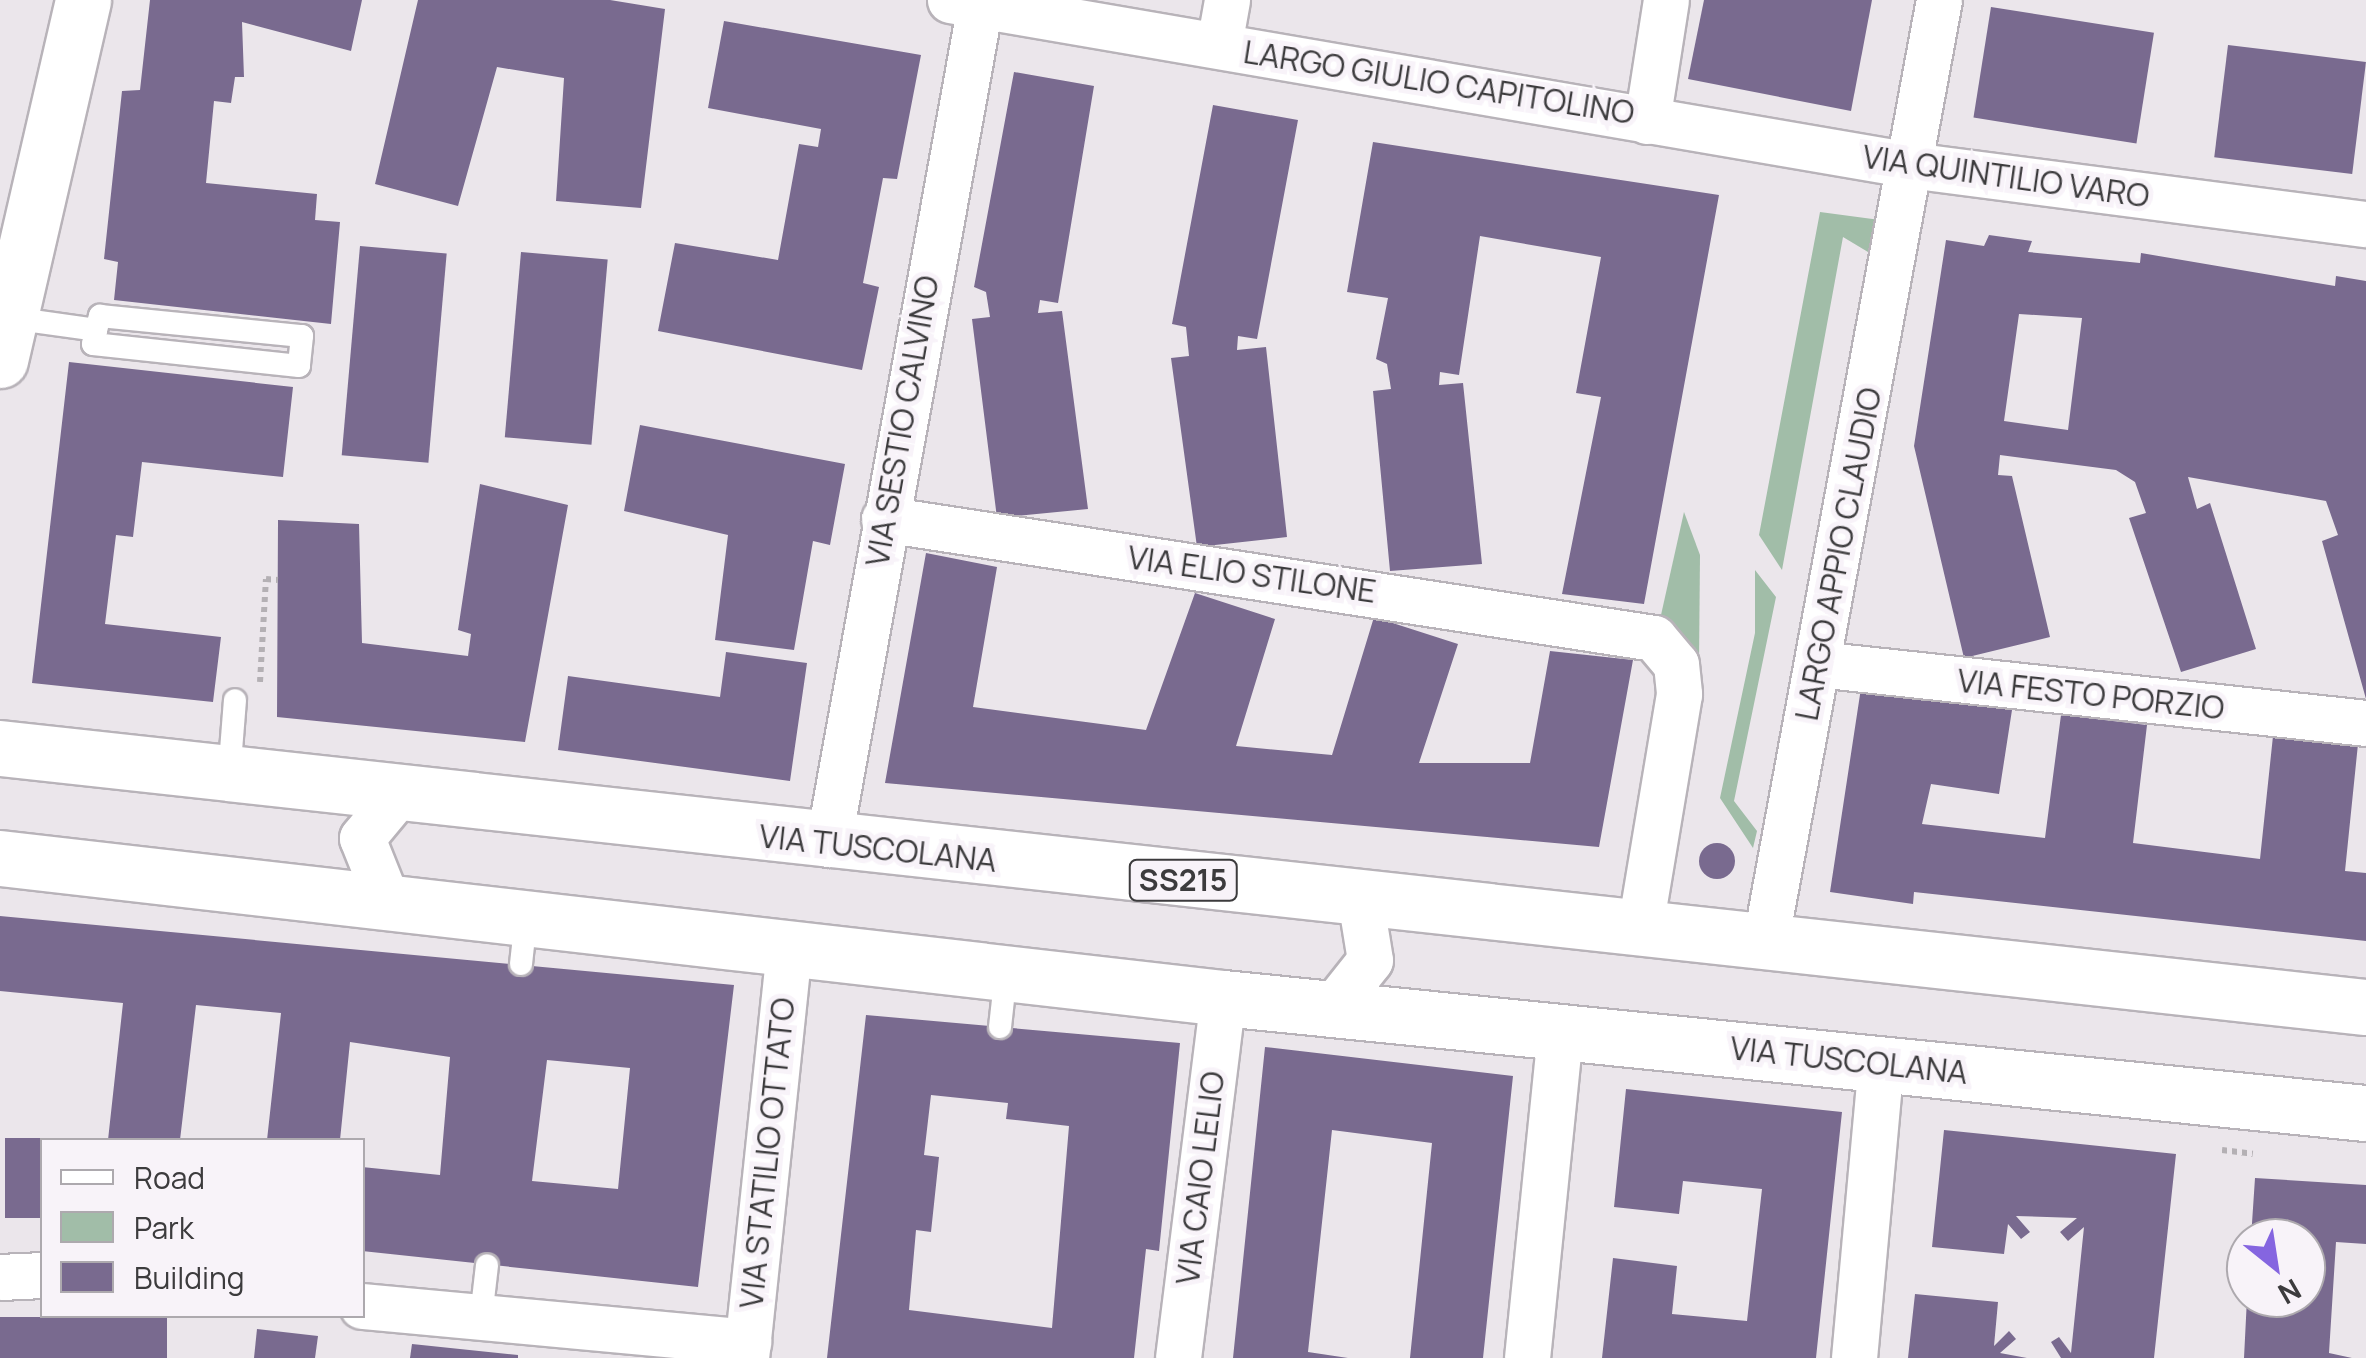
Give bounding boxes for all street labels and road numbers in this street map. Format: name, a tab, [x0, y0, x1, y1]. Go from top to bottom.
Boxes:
street label: LARGO GIULIO CAPITOLINO	[1241, 32, 1637, 132]
street label: VIA QUINTILIO VARO	[1860, 137, 2152, 215]
street label: VIA SESTIO CALVINO	[858, 273, 946, 569]
street label: LARGO APPIO CLAUDIO	[1787, 384, 1889, 724]
street label: VIA ELIO STILONE	[1125, 538, 1379, 610]
street label: VIA FESTO PORZIO	[1956, 661, 2226, 727]
street label: VIA TUSCOLANA	[757, 816, 999, 880]
road number: SS215	[1128, 855, 1238, 905]
street label: VIA STATILIO OTTATO	[732, 996, 802, 1310]
street label: VIA TUSCOLANA	[1728, 1028, 1970, 1092]
street label: VIA CAIO LELIO	[1168, 1069, 1232, 1287]

